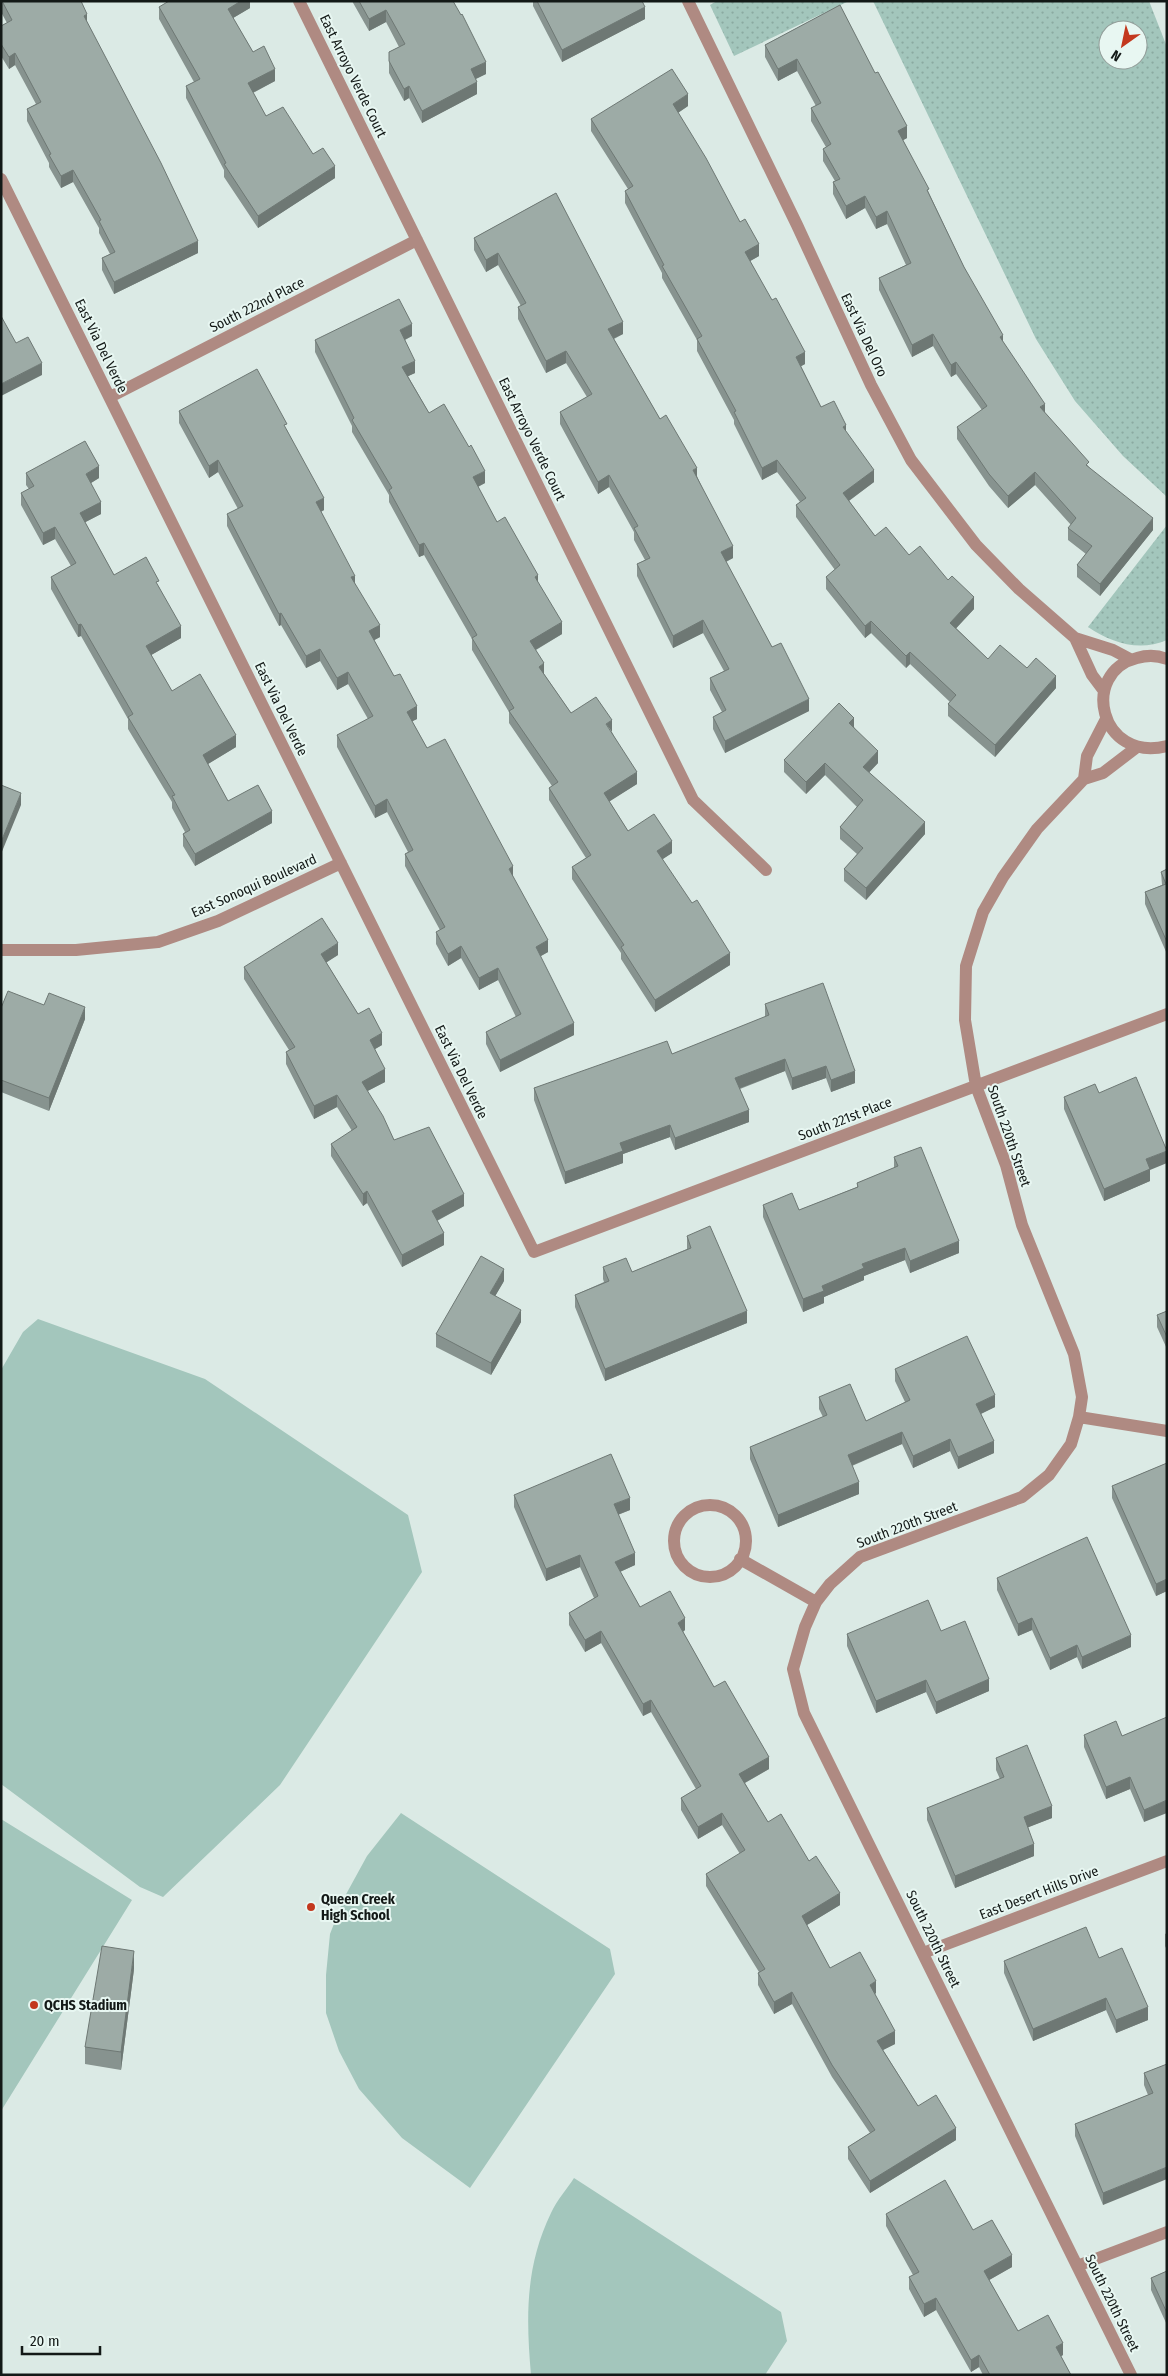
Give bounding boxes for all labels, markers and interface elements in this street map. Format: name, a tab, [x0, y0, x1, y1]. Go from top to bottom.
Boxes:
street label: East Arroyo Verde Court	[316, 12, 390, 141]
north arrow	[1098, 20, 1148, 70]
text: N	[1108, 46, 1124, 65]
street label: South 222nd Place	[207, 274, 307, 336]
street label: East Via Del Oro	[837, 290, 891, 380]
street label: East Via Del Verde	[71, 296, 131, 396]
street label: East Arroyo Verde Court	[495, 375, 569, 504]
street label: East Via Del Verde	[251, 659, 311, 759]
street label: East Sonoqui Boulevard	[189, 851, 319, 921]
street label: East Via Del Verde	[431, 1022, 491, 1122]
street label: South 220th Street	[984, 1083, 1034, 1189]
street label: South 221st Place	[796, 1093, 894, 1145]
street label: South 220th Street	[854, 1498, 960, 1552]
street label: East Desert Hills Drive	[977, 1862, 1101, 1924]
street label: South 220th Street	[902, 1888, 964, 1991]
place label: Queen Creek High School	[321, 1891, 396, 1924]
marker: Queen Creek High School	[305, 1901, 317, 1913]
place label: QCHS Stadium	[44, 1997, 127, 2014]
marker: QCHS Stadium	[28, 1999, 40, 2011]
street label: South 220th Street	[1081, 2252, 1143, 2355]
scale bar	[22, 2324, 100, 2356]
text: 20 m	[30, 2332, 60, 2350]

